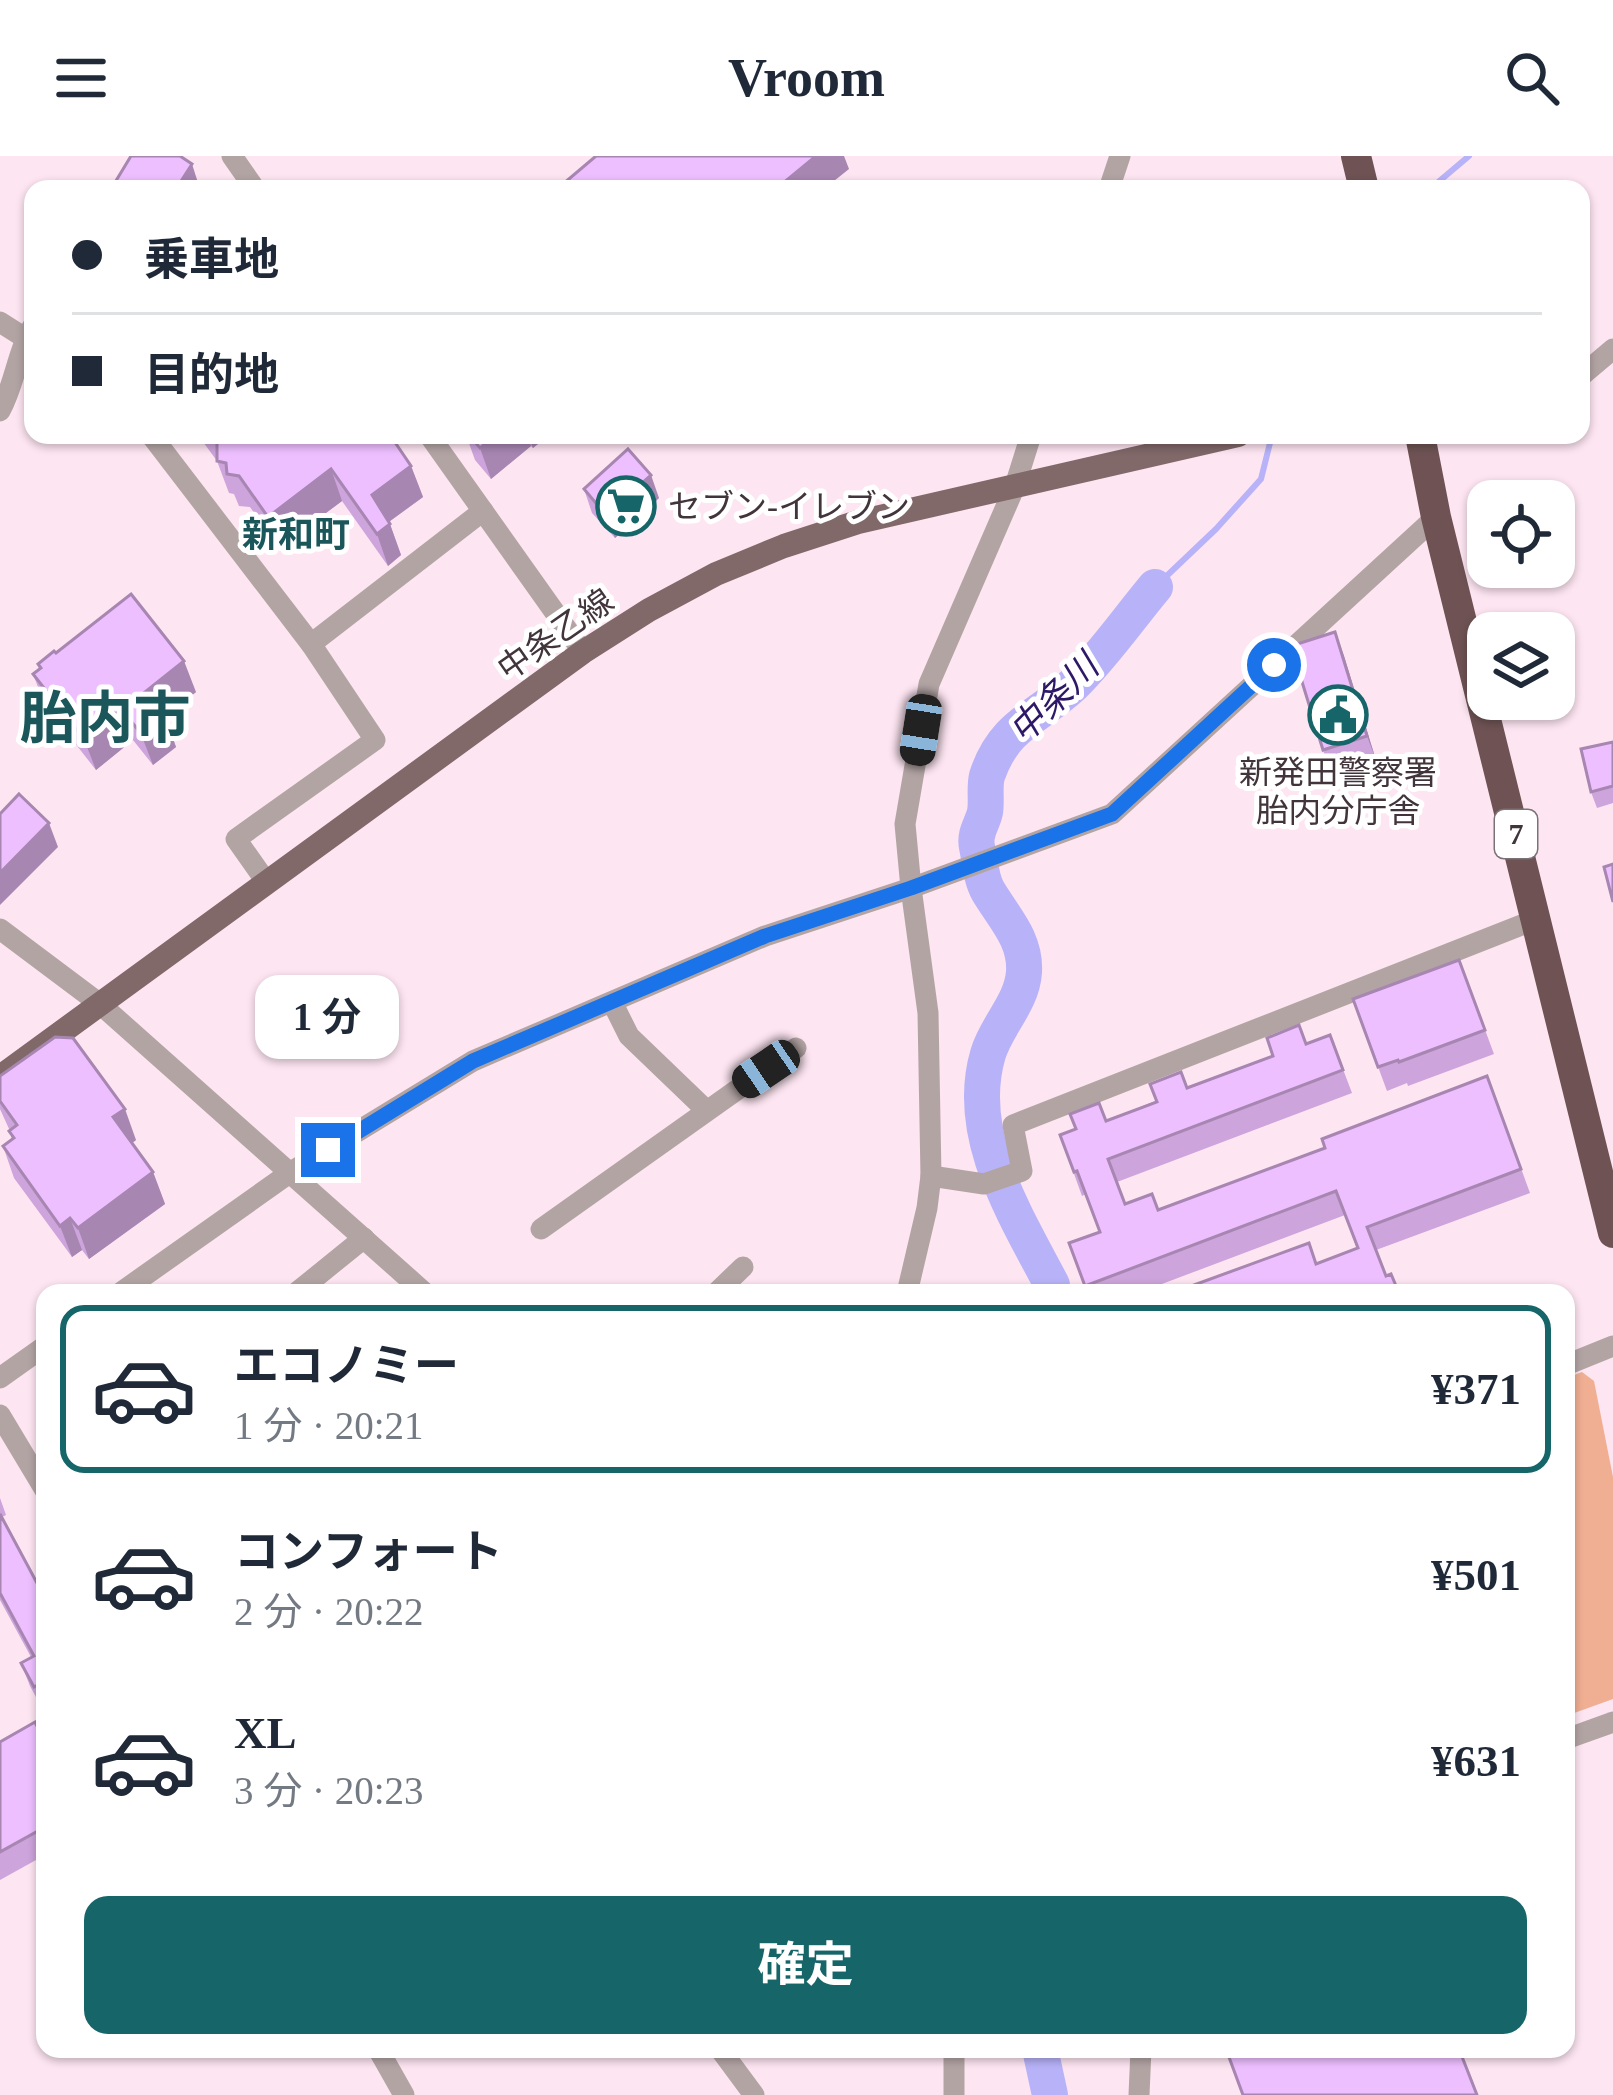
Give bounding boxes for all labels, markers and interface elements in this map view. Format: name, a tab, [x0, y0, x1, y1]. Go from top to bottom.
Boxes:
icon: menu	[48, 45, 114, 111]
icon: search	[1499, 45, 1565, 111]
text: Vroom	[728, 48, 885, 108]
text: 乗車地	[144, 235, 279, 285]
text: 目的地	[144, 350, 279, 400]
supermarket icon: セブン-イレブン	[595, 475, 657, 537]
map controls	[1467, 480, 1575, 720]
button: locate	[1467, 480, 1575, 588]
place label: セブン-イレブン	[668, 489, 910, 525]
district label: 新和町	[242, 515, 350, 555]
street label: 中条乙線	[491, 582, 620, 687]
button: layers	[1467, 612, 1575, 720]
route start	[1247, 638, 1301, 692]
water label: 中条川	[1001, 644, 1109, 751]
public building icon: 新発田警察署 胎内分庁舎	[1307, 684, 1369, 746]
district label: 胎内市	[20, 687, 191, 750]
car	[898, 692, 944, 768]
place label: 新発田警察署 胎内分庁舎	[1239, 755, 1437, 829]
road number: 7	[1495, 810, 1537, 858]
callout: 1 分	[256, 976, 400, 1060]
text: 1 分	[293, 995, 361, 1038]
car	[726, 1034, 806, 1104]
route end	[301, 1123, 355, 1177]
icon: car	[90, 1335, 198, 1443]
text: エコノミー	[234, 1341, 459, 1391]
text: ¥371	[1431, 1364, 1521, 1414]
text: 1 分 · 20:21	[234, 1404, 424, 1447]
icon: car	[90, 1521, 198, 1629]
text: コンフォート	[234, 1527, 503, 1577]
text: ¥501	[1431, 1550, 1521, 1600]
text: 2 分 · 20:22	[234, 1590, 424, 1633]
icon: car	[90, 1707, 198, 1815]
text: XL	[234, 1708, 297, 1758]
text: ¥631	[1431, 1736, 1521, 1786]
text: 3 分 · 20:23	[234, 1769, 424, 1812]
button: 確定	[84, 1896, 1527, 2034]

